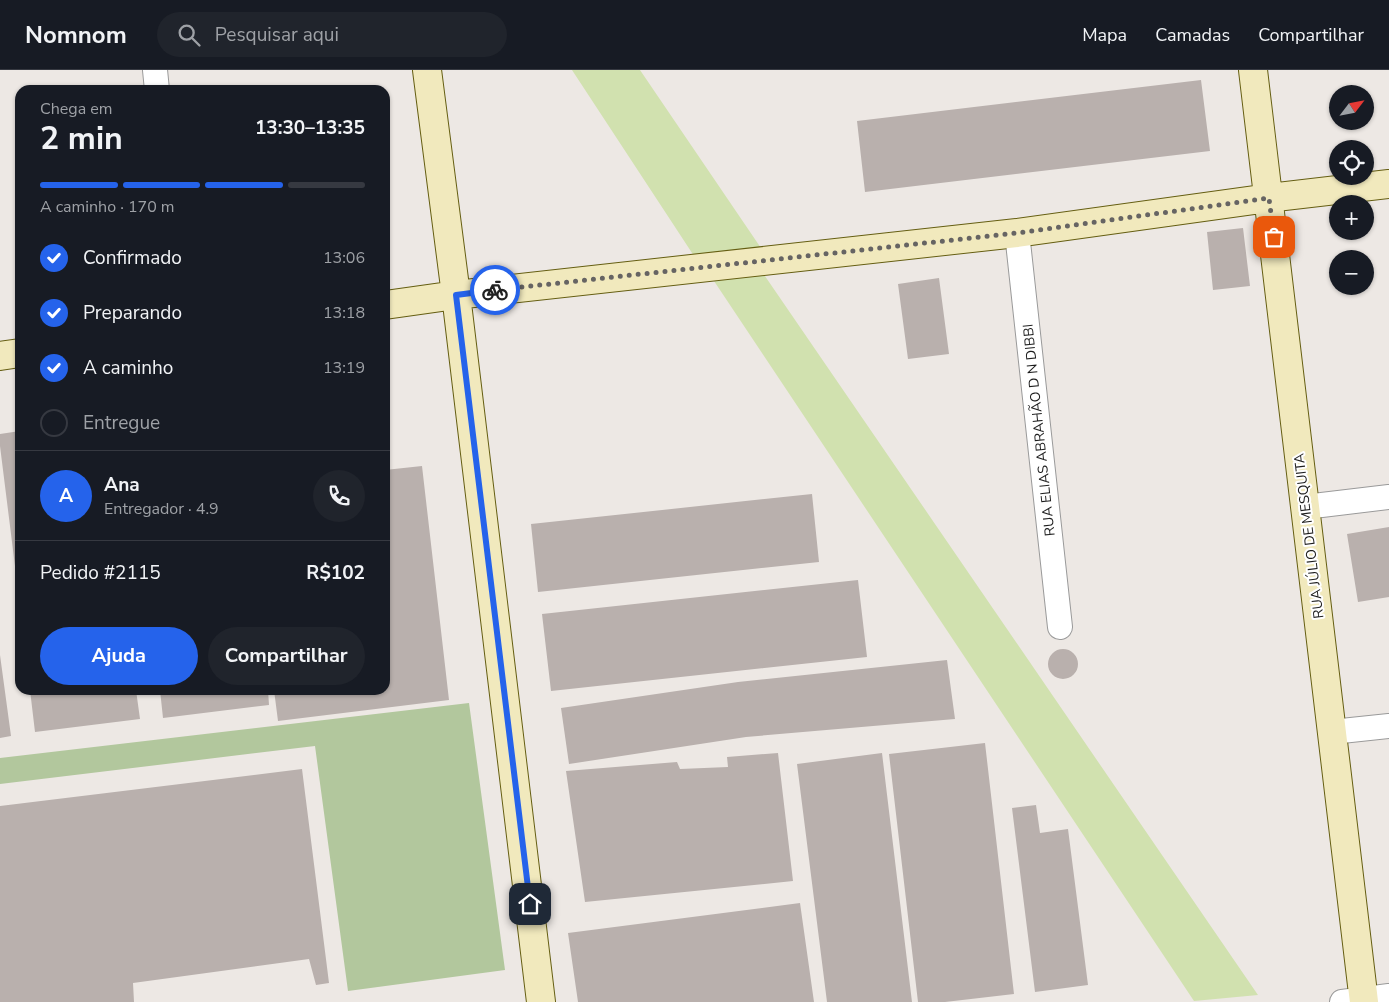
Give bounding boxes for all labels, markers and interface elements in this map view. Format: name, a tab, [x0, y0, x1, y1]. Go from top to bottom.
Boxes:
search box	[157, 12, 507, 57]
text: Nomnom	[25, 19, 127, 51]
icon: search	[175, 21, 203, 49]
text: Pesquisar aqui	[215, 22, 339, 48]
text: Mapa	[1082, 23, 1127, 47]
text: Camadas	[1155, 23, 1230, 47]
text: Compartilhar	[1258, 23, 1364, 47]
north arrow	[1329, 85, 1374, 130]
map controls	[1329, 85, 1374, 295]
text: Chega em	[40, 98, 113, 120]
text: 13:30–13:35	[255, 115, 365, 141]
text: 2 min	[40, 117, 123, 160]
button: locate	[1329, 140, 1374, 185]
button: +	[1329, 195, 1374, 240]
text: A caminho · 170 m	[40, 196, 175, 218]
pin	[1253, 216, 1295, 258]
icon: bag	[1260, 223, 1288, 251]
icon: check	[40, 244, 68, 272]
text: Confirmado	[83, 245, 182, 271]
text: 13:06	[323, 247, 365, 269]
button: −	[1329, 250, 1374, 295]
courier	[470, 265, 520, 315]
icon: bike	[481, 276, 509, 304]
icon: check	[40, 299, 68, 327]
text: Preparando	[83, 300, 182, 326]
text: 13:18	[323, 302, 365, 324]
street label: RUA ELIAS ABRAHÃO D N DIBBI	[1018, 323, 1060, 537]
icon: check	[40, 354, 68, 382]
text: A caminho	[83, 355, 173, 381]
text: 13:19	[323, 357, 365, 379]
text: Entregue	[83, 410, 160, 436]
street label: RUA JÚLIO DE MESQUITA	[1289, 452, 1329, 620]
button: phone	[313, 470, 365, 522]
text: Ana	[104, 472, 140, 498]
text: A	[59, 483, 73, 509]
text: Entregador · 4.9	[104, 498, 219, 520]
text: Pedido #2115	[40, 560, 161, 586]
text: R$102	[306, 560, 365, 586]
button: Ajuda	[40, 627, 198, 685]
button: Compartilhar	[208, 627, 365, 685]
pin	[509, 883, 551, 925]
icon: home	[516, 890, 544, 918]

